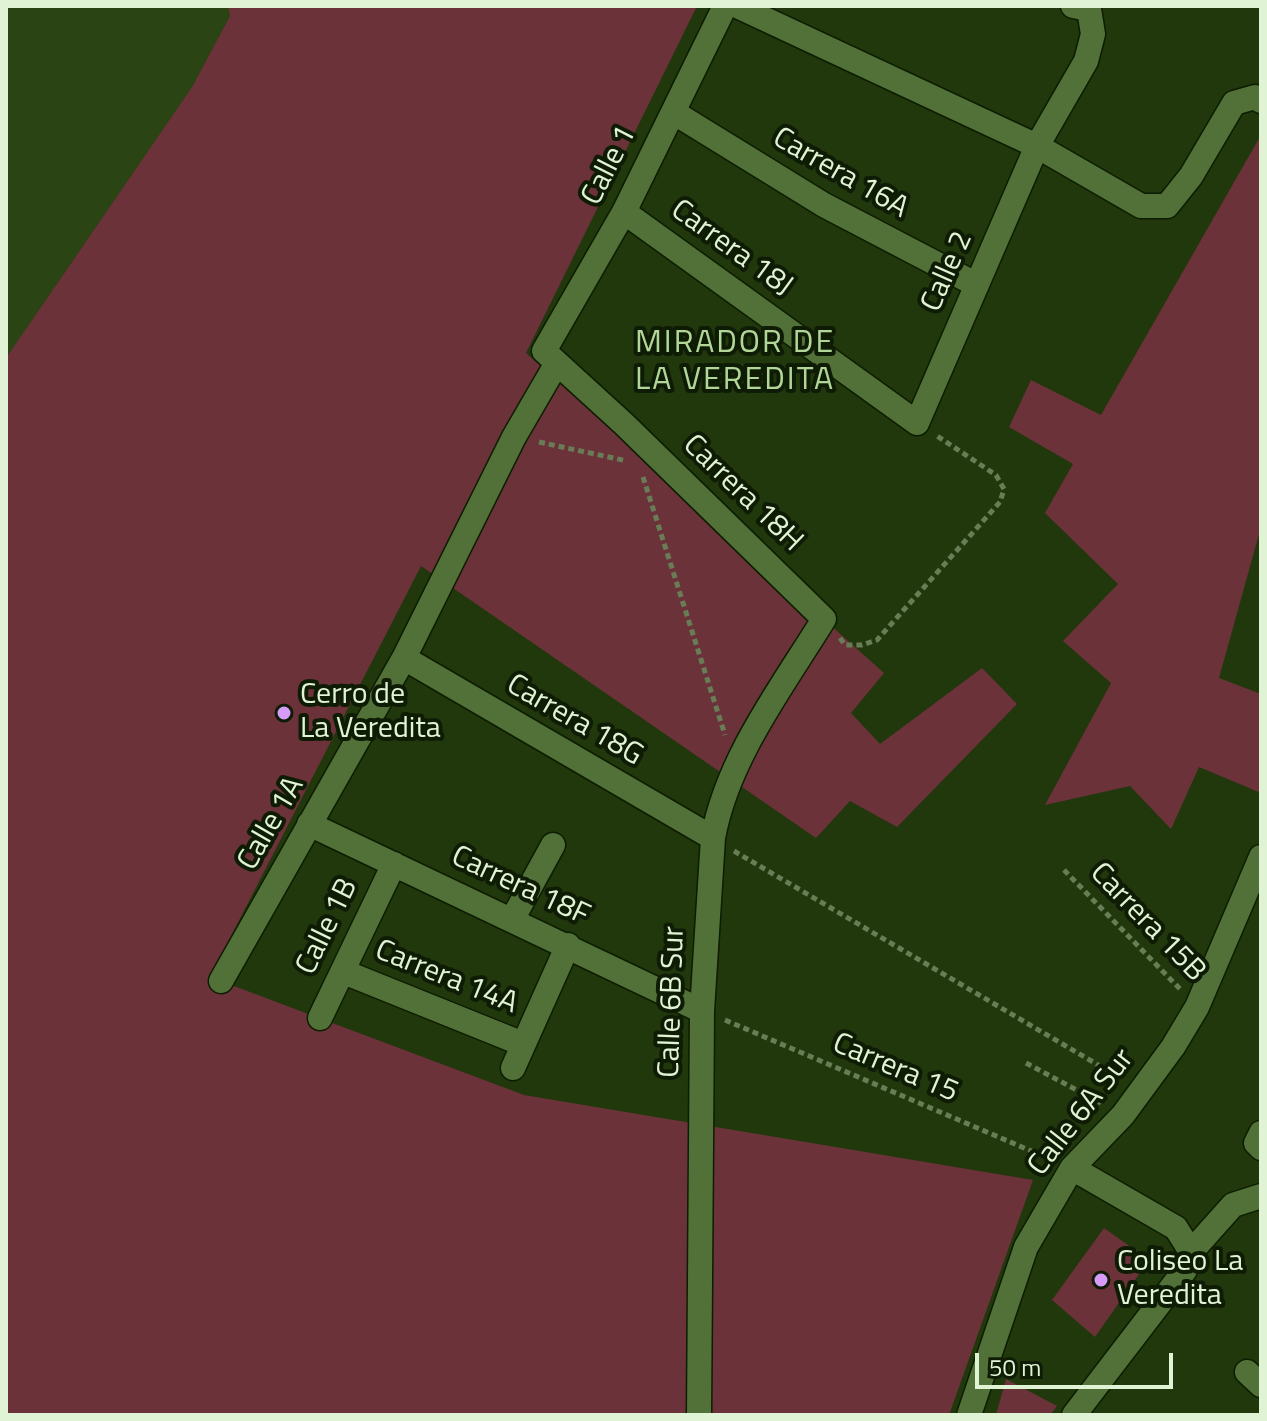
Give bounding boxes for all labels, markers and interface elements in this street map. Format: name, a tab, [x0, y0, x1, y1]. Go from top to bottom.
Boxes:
street label: Calle 1	[575, 121, 645, 211]
street label: Carrera 16A	[766, 121, 914, 227]
street label: Carrera 18J	[663, 193, 799, 305]
street label: Calle 2	[915, 226, 981, 318]
district label: MIRADOR DE LA VEREDITA	[635, 325, 835, 400]
street label: Carrera 18H	[675, 428, 809, 560]
street label: Carrera 18G	[500, 668, 648, 774]
place label: Cerro de La Veredita	[300, 678, 441, 748]
marker: Cerro de La Veredita	[275, 704, 293, 722]
street label: Calle 1A	[231, 771, 313, 877]
street label: Carrera 18F	[445, 839, 595, 935]
street label: Carrera 15B	[1082, 856, 1212, 990]
street label: Calle 1B	[289, 873, 367, 981]
street label: Calle 6B Sur	[652, 926, 694, 1078]
street label: Carrera 14A	[370, 933, 522, 1023]
street label: Carrera 15	[827, 1027, 963, 1111]
street label: Calle 6A Sur	[1021, 1042, 1143, 1184]
place label: Coliseo La Veredita	[1117, 1245, 1243, 1316]
marker: Coliseo La Veredita	[1092, 1271, 1110, 1289]
scale bar	[979, 1337, 1177, 1387]
text: 50 m	[989, 1349, 1041, 1385]

